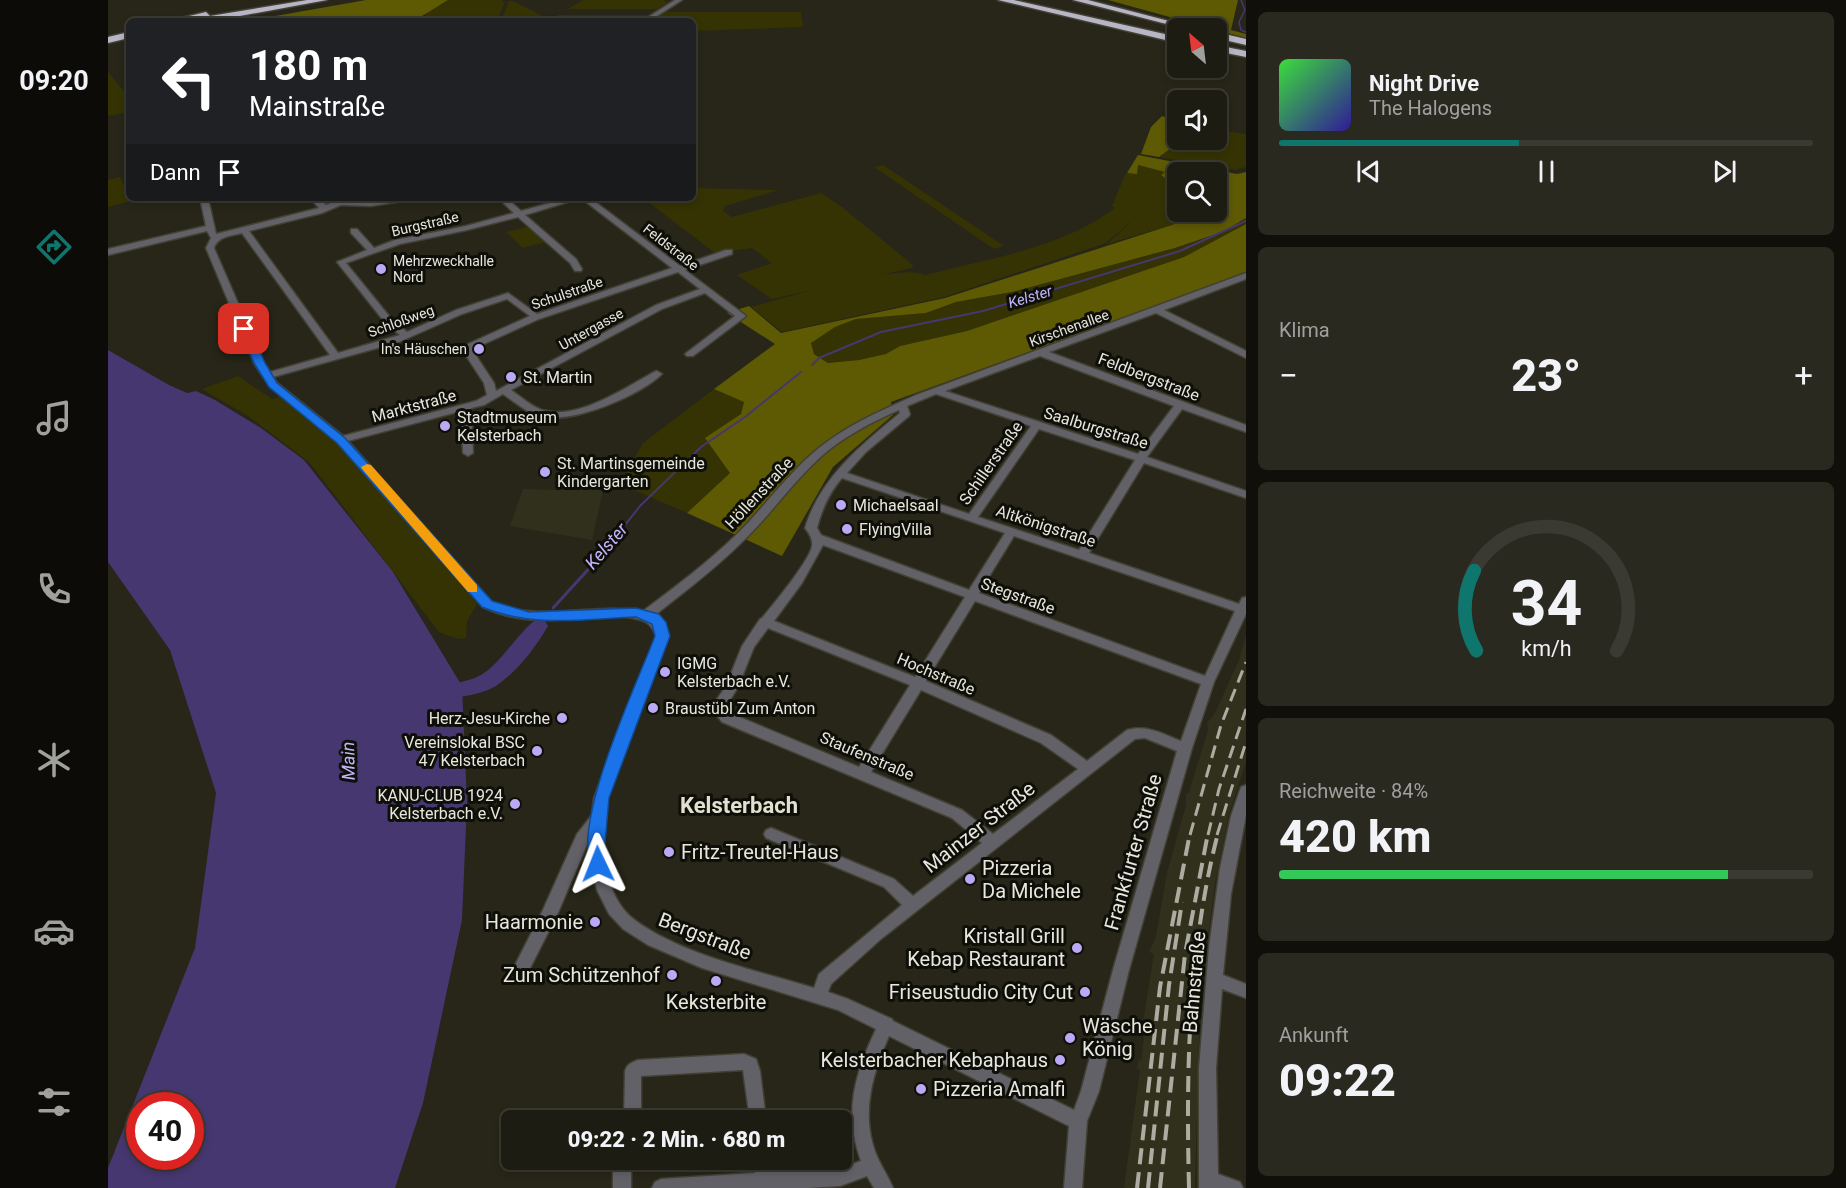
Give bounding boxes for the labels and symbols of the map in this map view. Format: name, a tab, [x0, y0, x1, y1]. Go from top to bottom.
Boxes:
north arrow	[1167, 18, 1227, 78]
street label: Burgstraße	[390, 208, 460, 240]
street label: Feldstraße	[640, 220, 702, 274]
place label: Mehrzweckhalle Nord	[393, 253, 494, 285]
marker: Mehrzweckhalle Nord	[374, 262, 388, 276]
street label: Schulstraße	[529, 273, 605, 313]
water label: Kelster	[1006, 281, 1055, 312]
street label: Schloßweg	[366, 302, 436, 340]
pin	[218, 303, 269, 354]
street label: Untergasse	[556, 305, 626, 353]
street label: Kirschenallee	[1027, 306, 1111, 350]
place label: In's Häuschen	[381, 341, 467, 357]
marker: In's Häuschen	[472, 342, 486, 356]
street label: Feldbergstraße	[1096, 349, 1202, 405]
place label: St. Martin	[523, 368, 592, 387]
marker: St. Martin	[504, 370, 518, 384]
street label: Marktstraße	[370, 386, 458, 426]
street label: Saalburgstraße	[1041, 403, 1151, 453]
place label: Stadtmuseum Kelsterbach	[457, 408, 557, 445]
street label: Schillerstraße	[955, 418, 1027, 508]
marker: Stadtmuseum Kelsterbach	[438, 419, 452, 433]
street label: Höllenstraße	[721, 453, 797, 533]
place label: St. Martinsgemeinde Kindergarten	[557, 454, 705, 491]
marker: St. Martinsgemeinde Kindergarten	[538, 465, 552, 479]
place label: Michaelsaal	[853, 496, 939, 515]
marker: Michaelsaal	[834, 498, 848, 512]
street label: Altkönigstraße	[994, 501, 1098, 551]
water label: Kelster	[580, 518, 632, 573]
place label: FlyingVilla	[859, 520, 932, 539]
marker: FlyingVilla	[840, 522, 854, 536]
street label: Stegstraße	[978, 574, 1058, 618]
street label: Hochstraße	[894, 649, 978, 699]
place label: IGMG Kelsterbach e.V.	[677, 654, 791, 691]
marker: IGMG Kelsterbach e.V.	[658, 665, 672, 679]
place label: Braustübl Zum Anton	[665, 699, 815, 718]
marker: Braustübl Zum Anton	[646, 701, 660, 715]
place label: Herz-Jesu-Kirche	[429, 709, 550, 728]
marker: Herz-Jesu-Kirche	[555, 711, 569, 725]
street label: Staufenstraße	[817, 728, 917, 784]
place label: Vereinslokal BSC 47 Kelsterbach	[404, 733, 525, 770]
water label: Main	[337, 741, 359, 781]
marker: Vereinslokal BSC 47 Kelsterbach	[530, 744, 544, 758]
street label: Frankfurter Straße	[1099, 771, 1167, 933]
street label: Mainzer Straße	[919, 776, 1039, 878]
place label: KANU-CLUB 1924 Kelsterbach e.V.	[377, 786, 503, 823]
district label: Kelsterbach	[680, 793, 798, 818]
marker: KANU-CLUB 1924 Kelsterbach e.V.	[508, 797, 522, 811]
position arrow	[566, 832, 630, 896]
place label: Fritz-Treutel-Haus	[681, 840, 839, 864]
marker: Fritz-Treutel-Haus	[662, 845, 676, 859]
place label: Pizzeria Da Michele	[982, 856, 1081, 903]
marker: Pizzeria Da Michele	[963, 872, 977, 886]
street label: Bergstraße	[655, 907, 755, 965]
place label: Haarmonie	[485, 910, 583, 934]
marker: Haarmonie	[588, 915, 602, 929]
place label: Kristall Grill Kebap Restaurant	[907, 924, 1065, 971]
street label: Bahnstraße	[1178, 930, 1210, 1034]
marker: Kristall Grill Kebap Restaurant	[1070, 941, 1084, 955]
place label: Zum Schützenhof	[503, 963, 660, 987]
marker: Zum Schützenhof	[665, 968, 679, 982]
marker: Keksterbite	[709, 974, 723, 988]
place label: Friseustudio City Cut	[889, 980, 1073, 1004]
marker: Friseustudio City Cut	[1078, 985, 1092, 999]
place label: Keksterbite	[666, 990, 766, 1014]
place label: Wäsche König	[1082, 1014, 1153, 1061]
marker: Wäsche König	[1063, 1031, 1077, 1045]
place label: Kelsterbacher Kebaphaus	[821, 1048, 1048, 1072]
marker: Kelsterbacher Kebaphaus	[1053, 1053, 1067, 1067]
place label: Pizzeria Amalfi	[933, 1077, 1066, 1101]
marker: Pizzeria Amalfi	[914, 1082, 928, 1096]
speed limit sign: 40	[126, 1092, 204, 1170]

